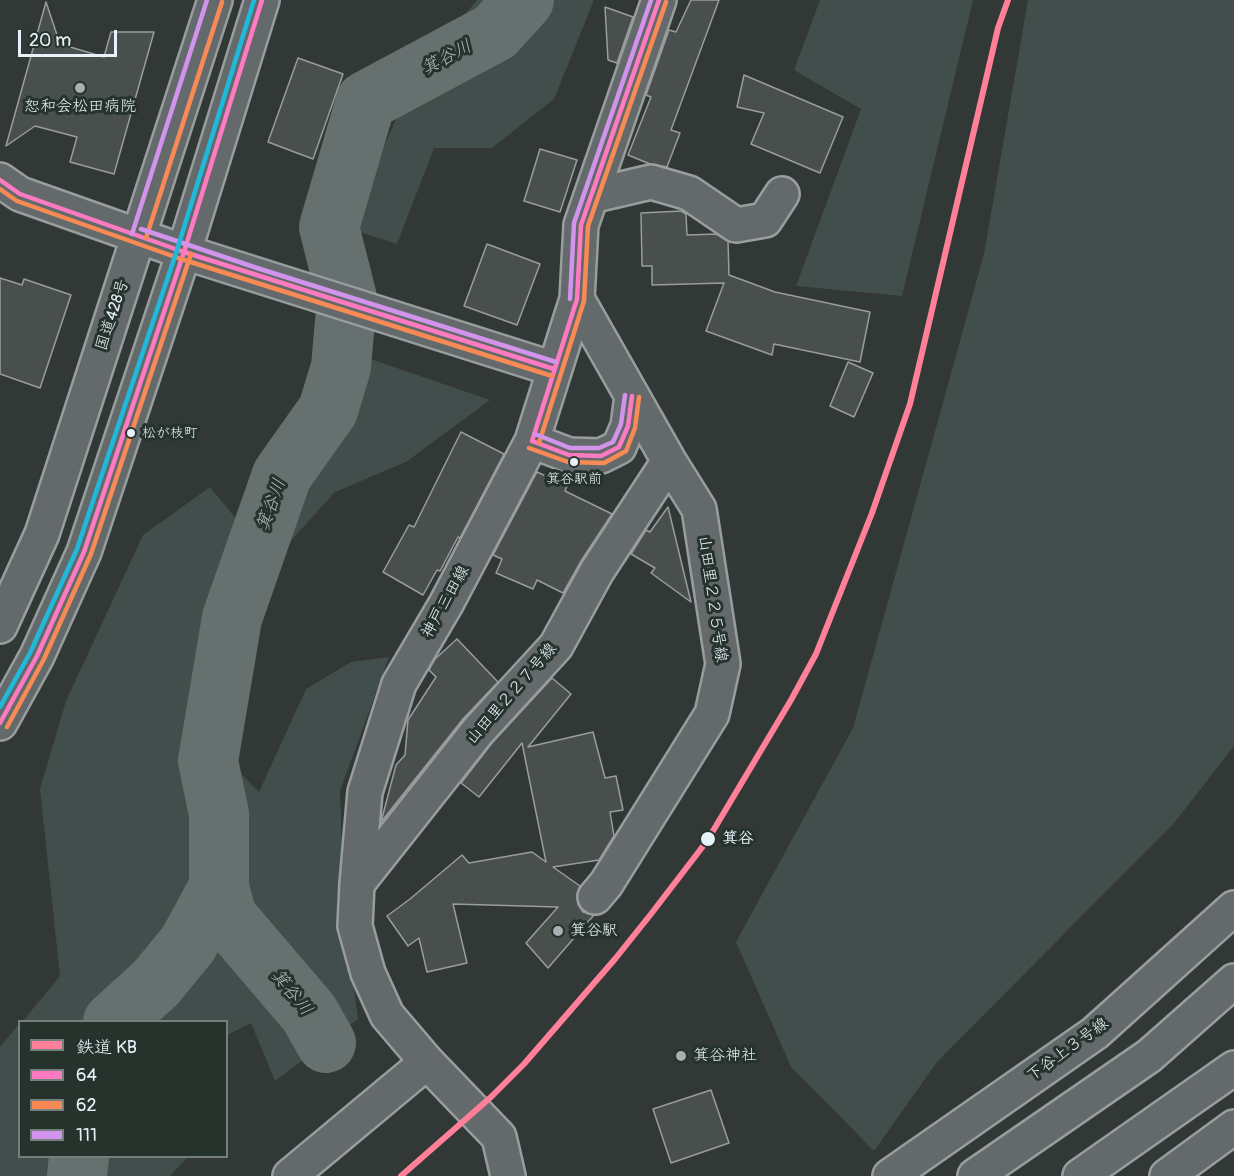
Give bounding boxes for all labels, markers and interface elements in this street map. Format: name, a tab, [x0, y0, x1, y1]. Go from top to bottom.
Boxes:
scale bar	[21, 18, 120, 56]
text: 20 m	[29, 29, 71, 52]
water label: 箕谷川	[418, 36, 476, 80]
marker: 恕和会松田病院	[73, 81, 87, 95]
place label: 恕和会松田病院	[24, 97, 136, 117]
street label: 国道428号	[92, 277, 134, 353]
place label: 松が枝町	[142, 425, 198, 441]
marker: 松が枝町	[125, 427, 137, 439]
marker: 箕谷駅前	[568, 456, 580, 468]
place label: 箕谷駅前	[546, 471, 602, 487]
water label: 箕谷川	[253, 476, 291, 534]
street label: 山田里２２５号線	[694, 534, 730, 664]
street label: 神戸三田線	[418, 562, 474, 642]
street label: 山田里２２７号線	[463, 639, 561, 749]
place label: 箕谷	[722, 829, 754, 849]
marker: 箕谷	[699, 830, 717, 848]
place label: 箕谷駅	[570, 921, 618, 941]
marker: 箕谷駅	[551, 924, 565, 938]
water label: 箕谷川	[266, 965, 316, 1021]
street label: 下谷上３号線	[1024, 1014, 1112, 1086]
legend	[18, 1020, 228, 1158]
text: 鉄道 KB	[76, 1036, 137, 1059]
place label: 箕谷神社	[693, 1046, 757, 1066]
marker: 箕谷神社	[674, 1049, 688, 1063]
text: 64	[76, 1064, 97, 1087]
text: 62	[76, 1094, 97, 1117]
text: 111	[76, 1124, 97, 1147]

